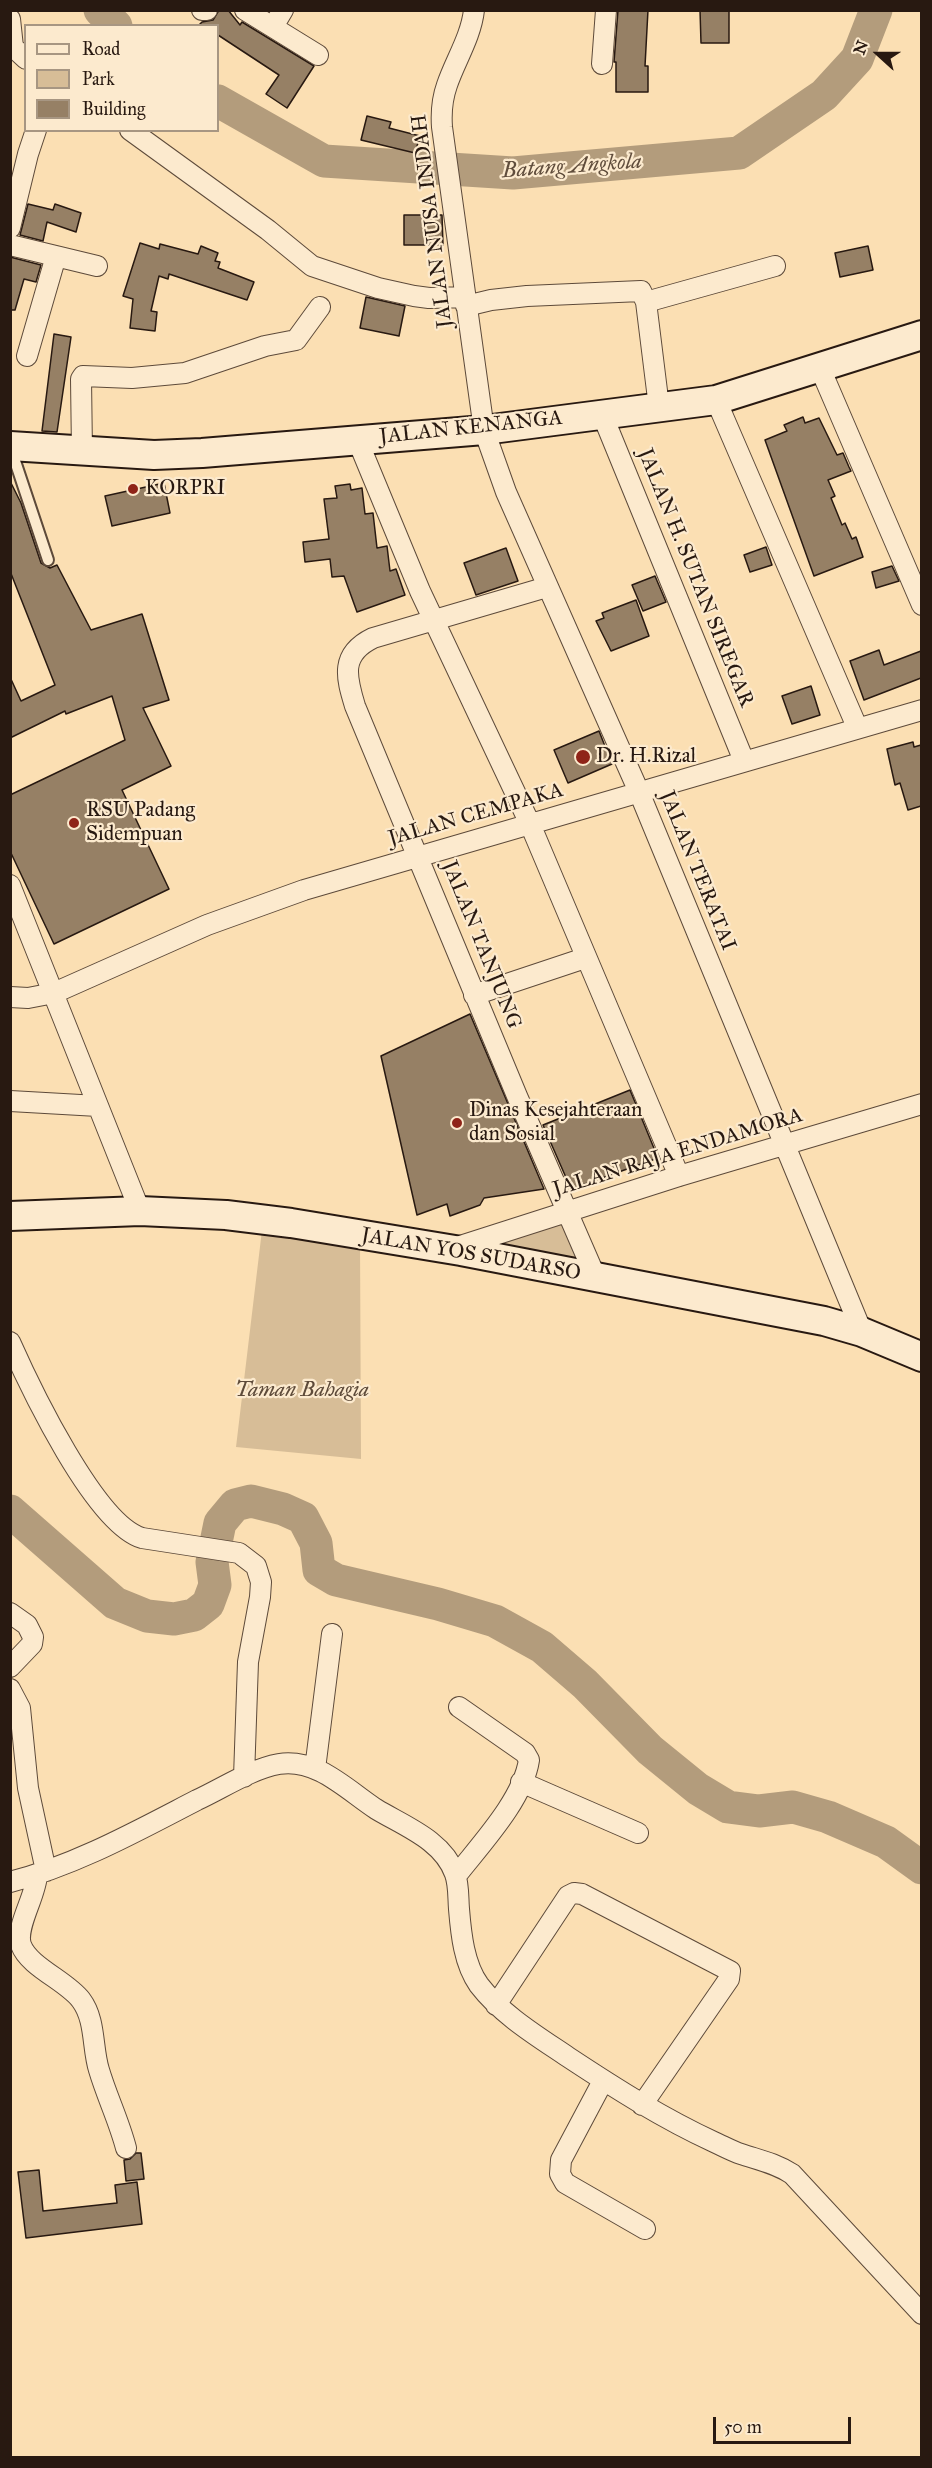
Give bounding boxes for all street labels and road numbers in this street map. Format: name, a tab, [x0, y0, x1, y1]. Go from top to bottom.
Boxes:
street label: JALAN NUSA INDAH	[407, 113, 459, 329]
street label: JALAN KENANGA	[378, 406, 564, 450]
street label: JALAN H. SUTAN SIREGAR	[632, 445, 758, 711]
street label: JALAN CEMPAKA	[386, 778, 566, 852]
street label: JALAN TERATAI	[653, 787, 741, 955]
street label: JALAN TANJUNG	[436, 857, 526, 1033]
street label: JALAN RAJA ENDAMORA	[550, 1103, 806, 1203]
street label: JALAN YOS SUDARSO	[359, 1223, 583, 1287]

